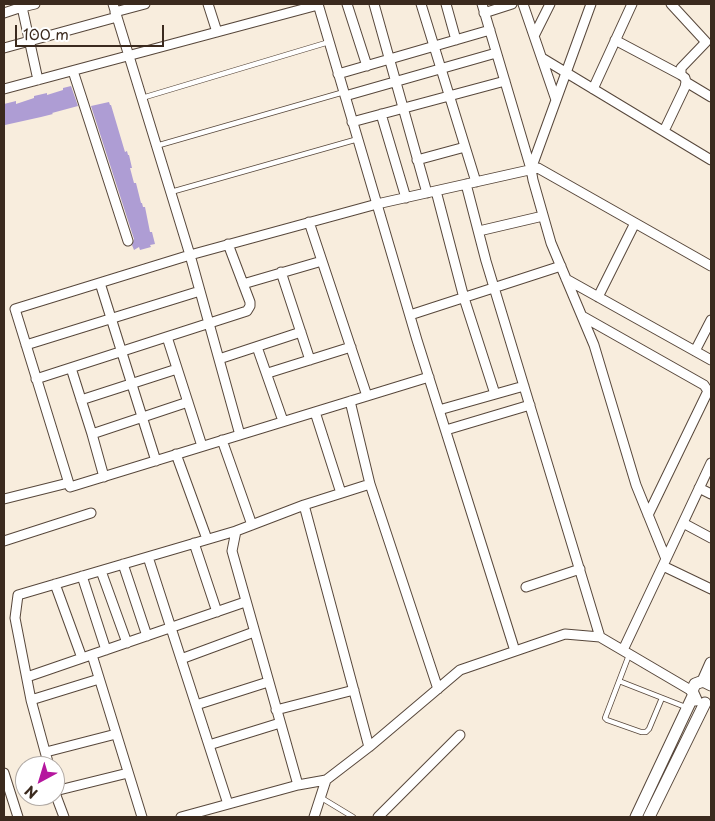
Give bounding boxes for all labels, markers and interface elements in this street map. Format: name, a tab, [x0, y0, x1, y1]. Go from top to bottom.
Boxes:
scale bar	[18, 15, 166, 47]
text: 100 m	[23, 22, 69, 45]
north arrow	[15, 756, 65, 806]
text: N	[20, 781, 42, 804]

